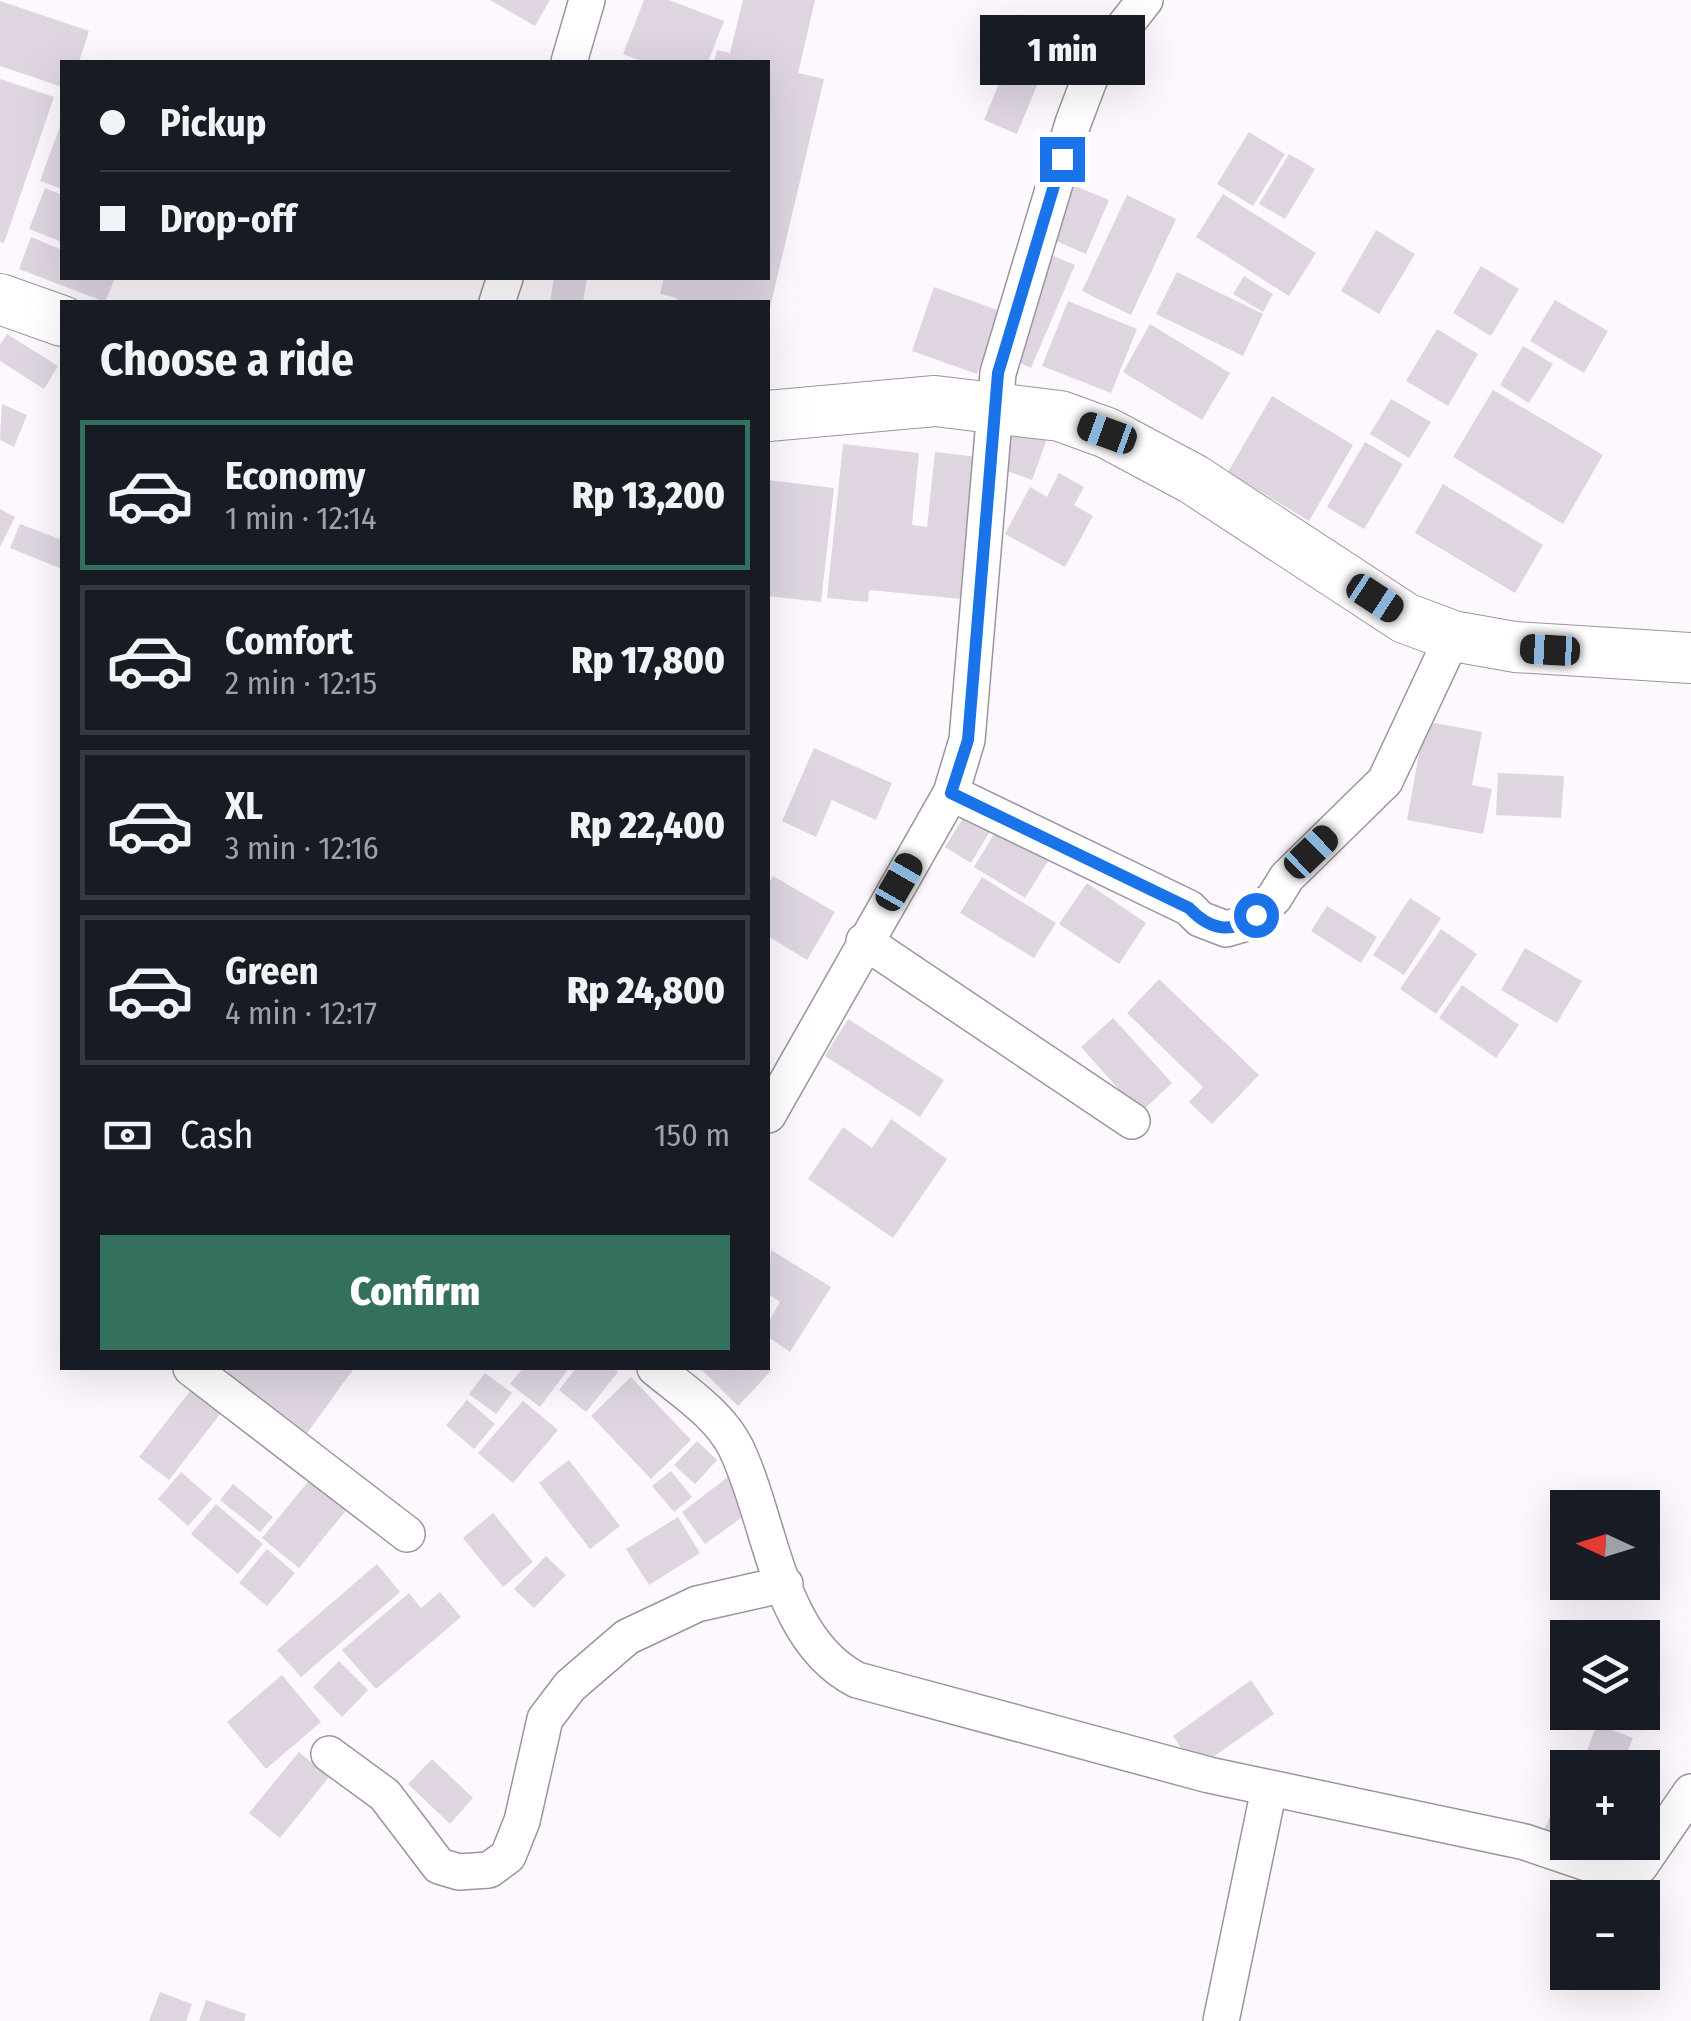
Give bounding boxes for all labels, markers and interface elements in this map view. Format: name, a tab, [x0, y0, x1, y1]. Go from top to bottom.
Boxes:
callout: 1 min	[980, 14, 1144, 84]
text: 1 min	[1028, 31, 1097, 69]
text: Pickup	[160, 100, 266, 146]
route end	[1040, 137, 1085, 182]
text: Drop-off	[160, 196, 296, 242]
text: Choose a ride	[100, 333, 354, 387]
car	[1074, 409, 1140, 457]
icon: car	[105, 450, 195, 540]
text: Economy	[225, 453, 365, 499]
text: Rp 13,200	[572, 472, 725, 518]
text: 1 min · 12:14	[225, 499, 376, 537]
car	[1342, 569, 1408, 627]
icon: car	[105, 615, 195, 705]
text: Comfort	[225, 618, 353, 664]
car	[1519, 633, 1581, 667]
text: Rp 17,800	[571, 637, 725, 683]
text: 2 min · 12:15	[225, 664, 377, 702]
icon: car	[105, 780, 195, 870]
text: XL	[225, 783, 263, 829]
text: Rp 22,400	[570, 802, 725, 848]
car	[1279, 820, 1343, 884]
text: 3 min · 12:16	[225, 829, 379, 867]
car	[871, 849, 927, 915]
route start	[1234, 893, 1279, 938]
icon: car	[105, 945, 195, 1035]
text: Green	[225, 948, 319, 994]
text: Rp 24,800	[567, 967, 725, 1013]
text: 4 min · 12:17	[225, 994, 377, 1032]
icon: cash	[100, 1108, 155, 1163]
text: Cash	[180, 1112, 254, 1158]
text: 150 m	[654, 1116, 730, 1154]
button: Confirm	[100, 1235, 730, 1350]
north arrow	[1550, 1490, 1660, 1600]
map controls	[1550, 1490, 1660, 1990]
button: layers	[1550, 1620, 1660, 1730]
button: +	[1550, 1750, 1660, 1860]
button: −	[1550, 1880, 1660, 1990]

